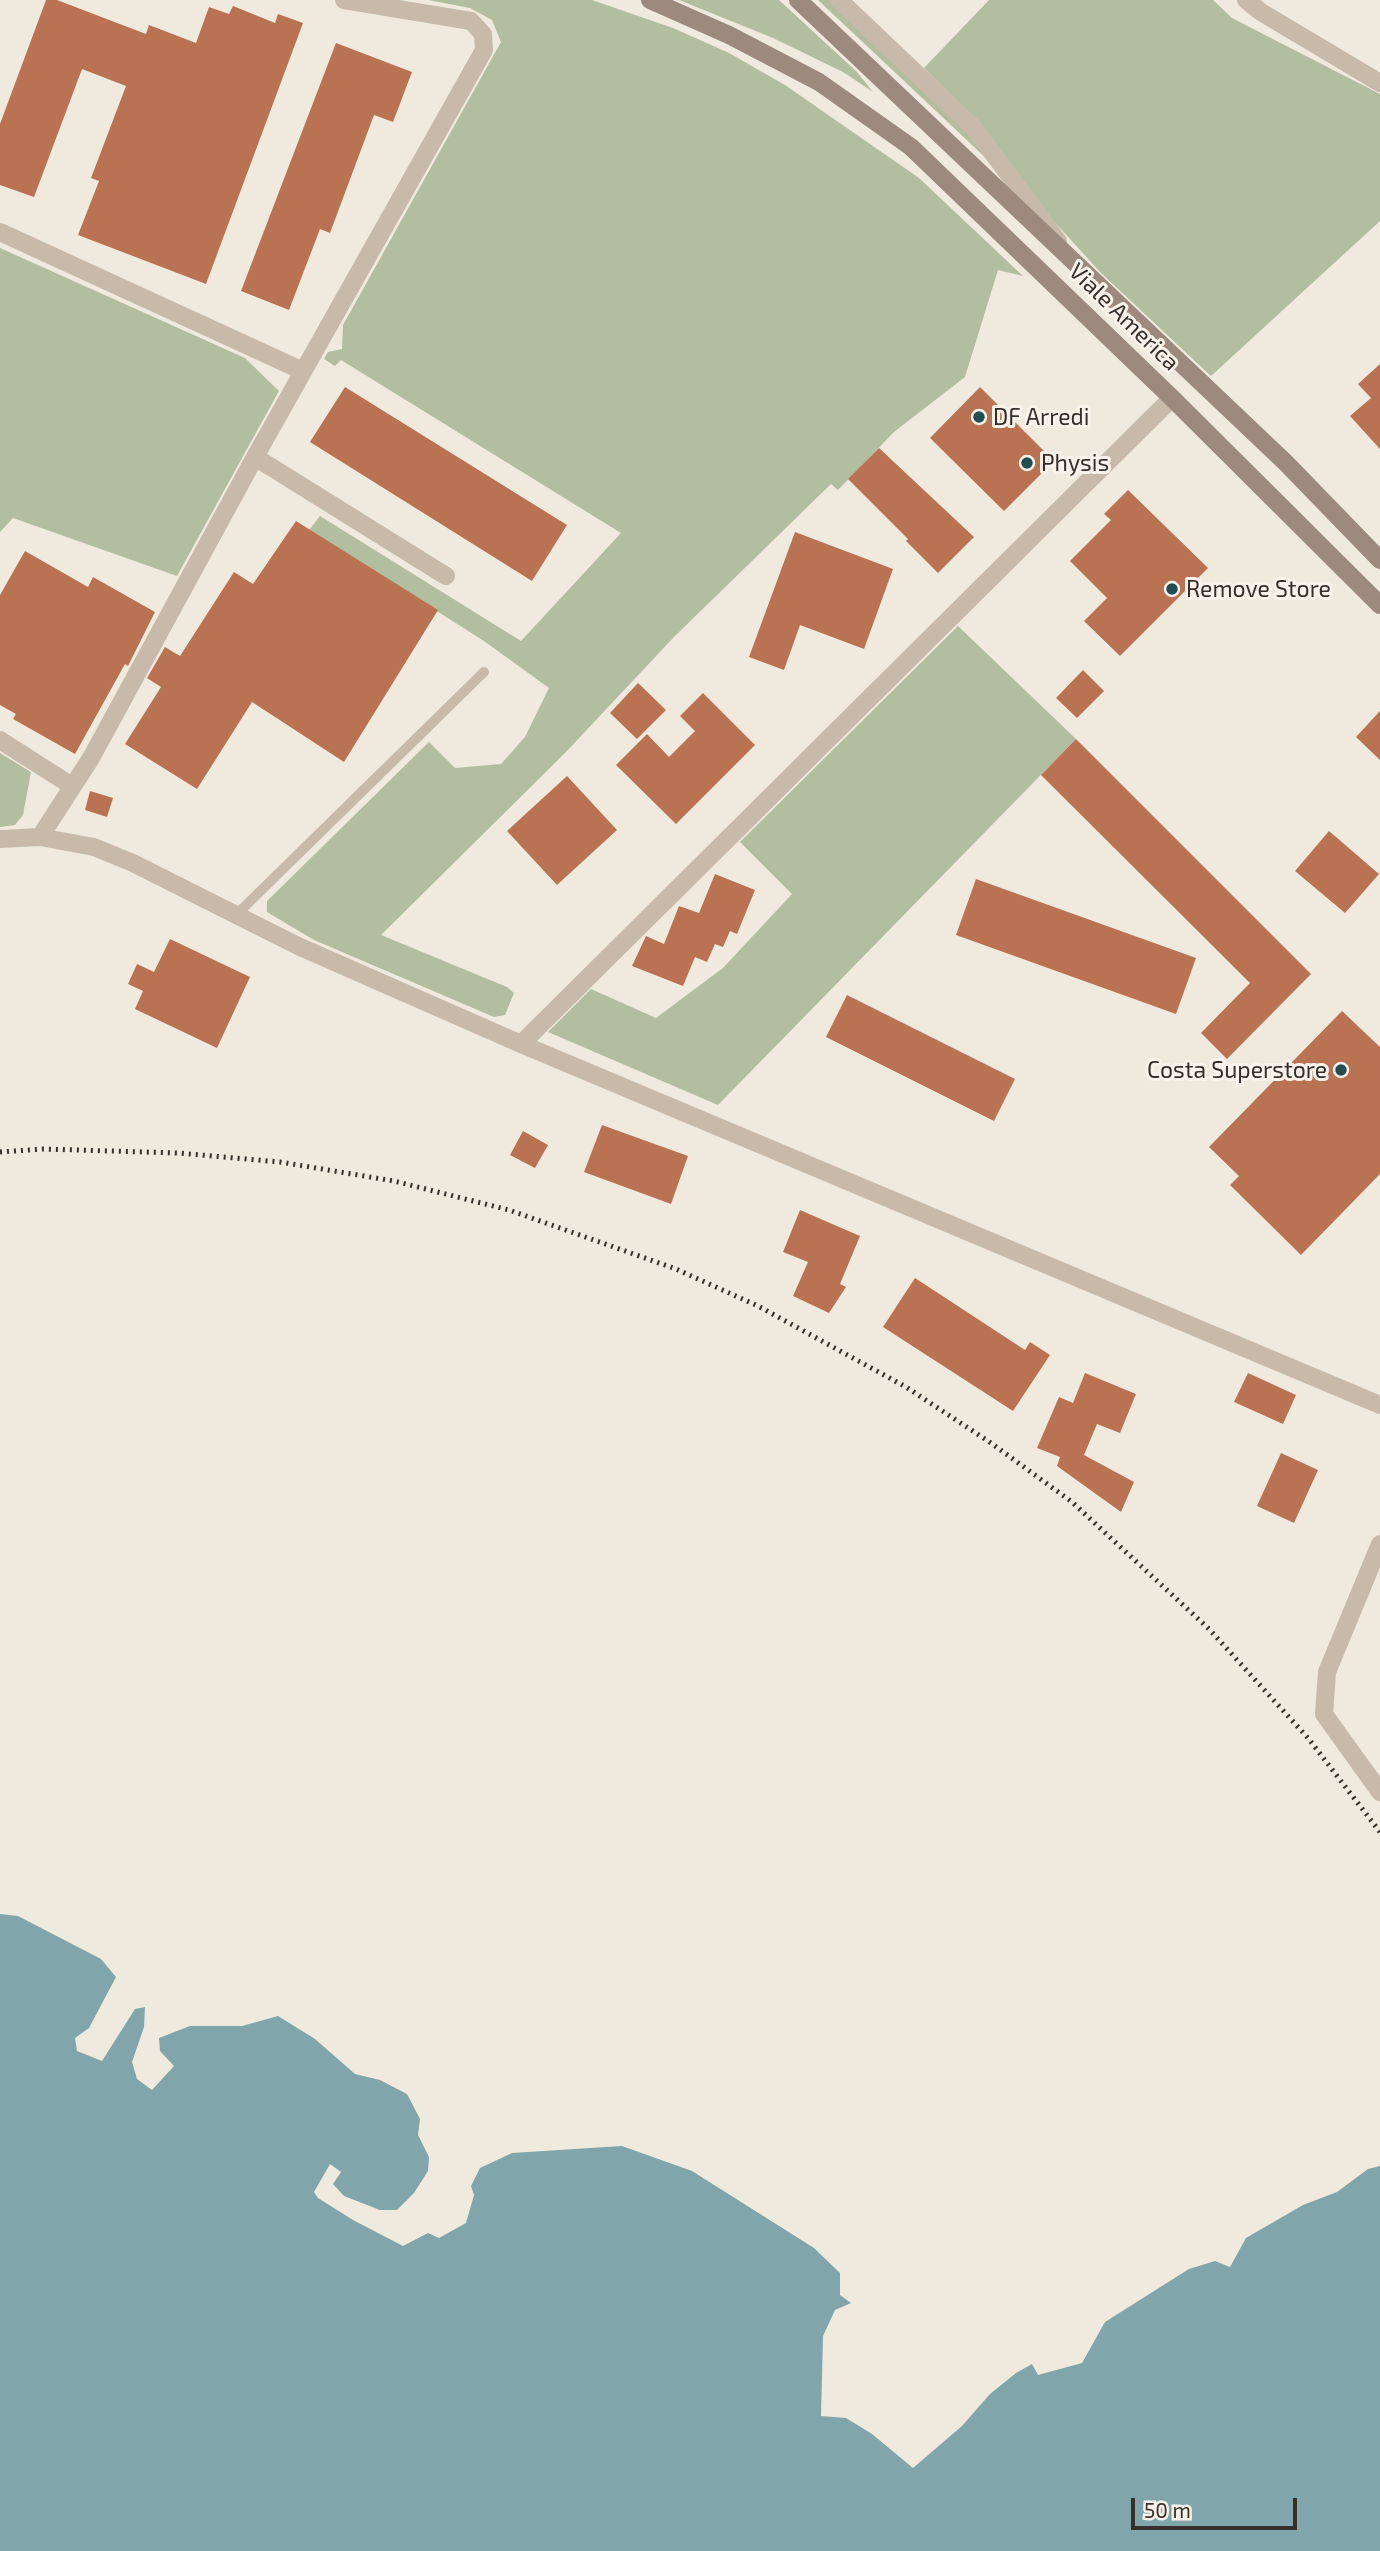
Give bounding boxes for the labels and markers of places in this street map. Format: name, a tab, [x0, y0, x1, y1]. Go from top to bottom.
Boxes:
place label: DF Arredi	[993, 403, 1089, 431]
marker: DF Arredi	[971, 409, 987, 425]
place label: Physis	[1041, 449, 1109, 477]
marker: Physis	[1019, 455, 1035, 471]
place label: Remove Store	[1186, 575, 1331, 603]
marker: Remove Store	[1164, 581, 1180, 597]
place label: Costa Superstore	[1147, 1056, 1327, 1084]
marker: Costa Superstore	[1333, 1062, 1349, 1078]

